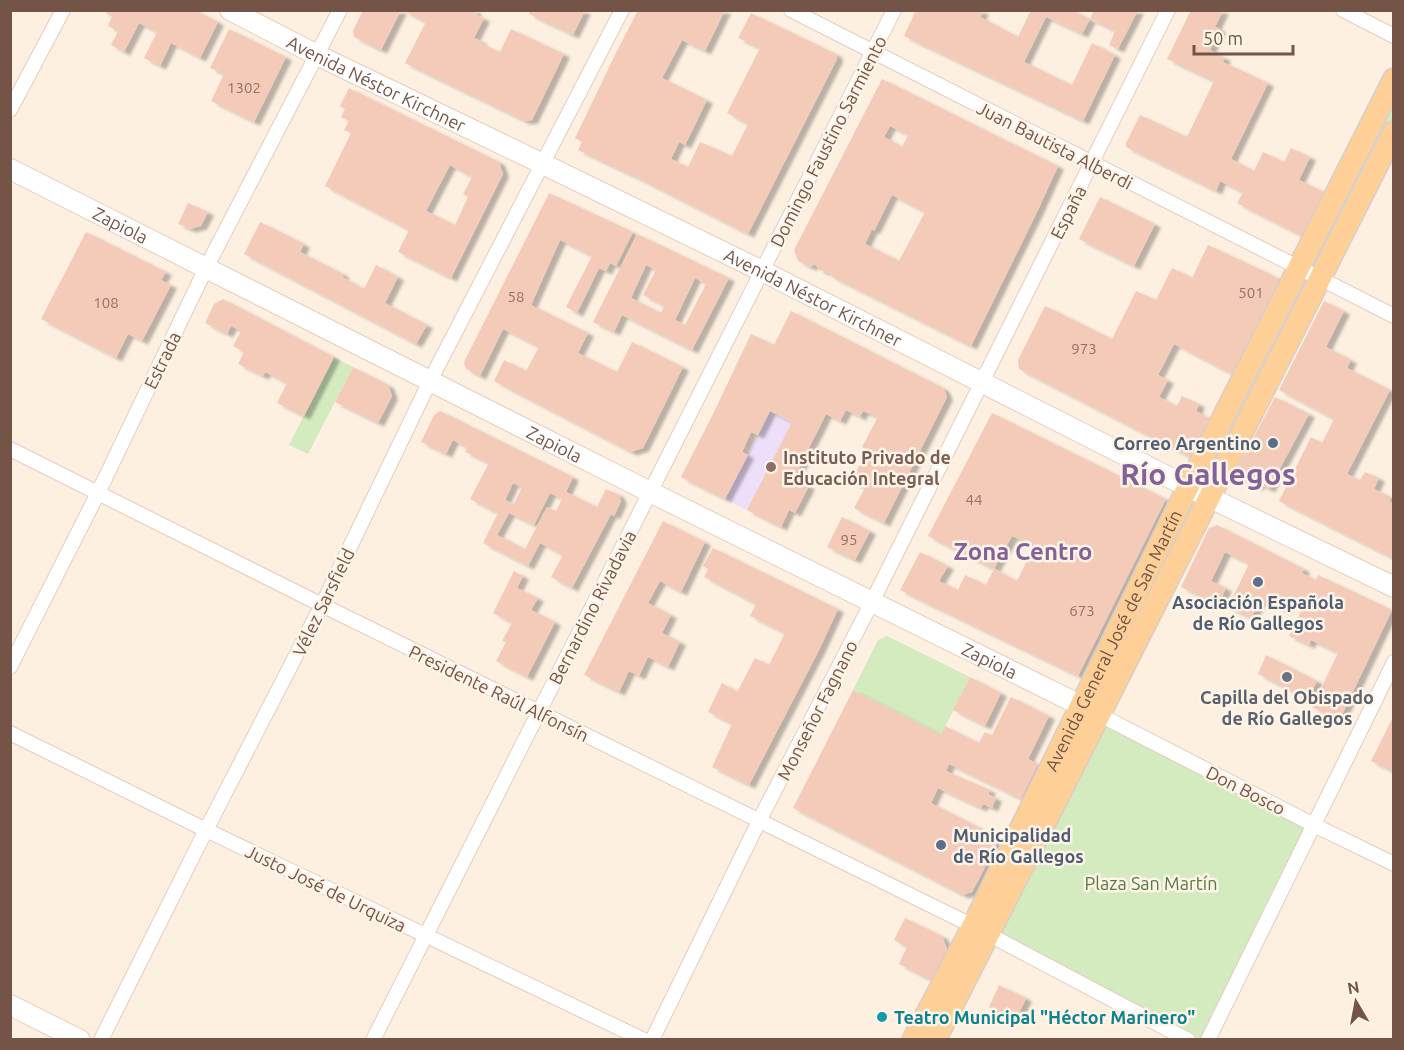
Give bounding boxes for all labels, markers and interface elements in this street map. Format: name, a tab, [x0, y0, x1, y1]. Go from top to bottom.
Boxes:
scale bar	[1194, 18, 1293, 56]
text: 50 m	[1203, 28, 1243, 48]
street label: Avenida Néstor Kirchner	[284, 31, 469, 135]
street label: Domingo Faustino Sarmiento	[766, 32, 890, 250]
house number: 1302	[227, 79, 261, 96]
street label: Juan Bautista Alberdi	[974, 97, 1136, 193]
street label: España	[1046, 182, 1090, 242]
street label: Zapiola	[90, 203, 152, 247]
street label: Avenida Néstor Kirchner	[721, 244, 905, 350]
house number: 501	[1238, 284, 1264, 301]
house number: 58	[508, 288, 524, 305]
house number: 108	[93, 294, 119, 311]
street label: Estrada	[140, 328, 184, 392]
house number: 973	[1071, 340, 1097, 357]
street label: Zapiola	[524, 422, 585, 466]
place label: Correo Argentino	[1113, 433, 1261, 453]
marker: Correo Argentino	[1266, 436, 1280, 450]
place label: Instituto Privado de Educación Integral	[783, 447, 951, 488]
district label: Río Gallegos	[1120, 457, 1296, 491]
marker: Instituto Privado de Educación Integral	[764, 460, 778, 474]
house number: 44	[966, 491, 982, 508]
street label: Avenida General José de San Martín	[1041, 506, 1185, 774]
street label: Bernardino Rivadavia	[544, 527, 640, 687]
house number: 95	[841, 531, 857, 548]
district label: Zona Centro	[954, 538, 1092, 565]
street label: Vélez Sarsfield	[288, 545, 358, 659]
marker: Asociación Española de Río Gallegos	[1251, 575, 1265, 589]
place label: Asociación Española de Río Gallegos	[1172, 592, 1344, 633]
house number: 673	[1069, 602, 1095, 619]
street label: Monseñor Fagnano	[773, 637, 861, 783]
street label: Zapiola	[959, 638, 1021, 682]
street label: Presidente Raúl Alfonsín	[406, 641, 592, 745]
marker: Capilla del Obispado de Río Gallegos	[1280, 670, 1294, 684]
place label: Capilla del Obispado de Río Gallegos	[1200, 687, 1374, 728]
street label: Don Bosco	[1203, 762, 1289, 818]
place label: Municipalidad de Río Gallegos	[953, 825, 1084, 866]
marker: Municipalidad de Río Gallegos	[934, 838, 948, 852]
street label: Justo José de Urquiza	[242, 840, 410, 936]
park label: Plaza San Martín	[1085, 873, 1217, 893]
north arrow	[1326, 972, 1386, 1032]
text: N	[1346, 977, 1361, 997]
place label: Teatro Municipal "Héctor Marinero"	[894, 1007, 1195, 1027]
marker: Teatro Municipal "Héctor Marinero"	[875, 1010, 889, 1024]

